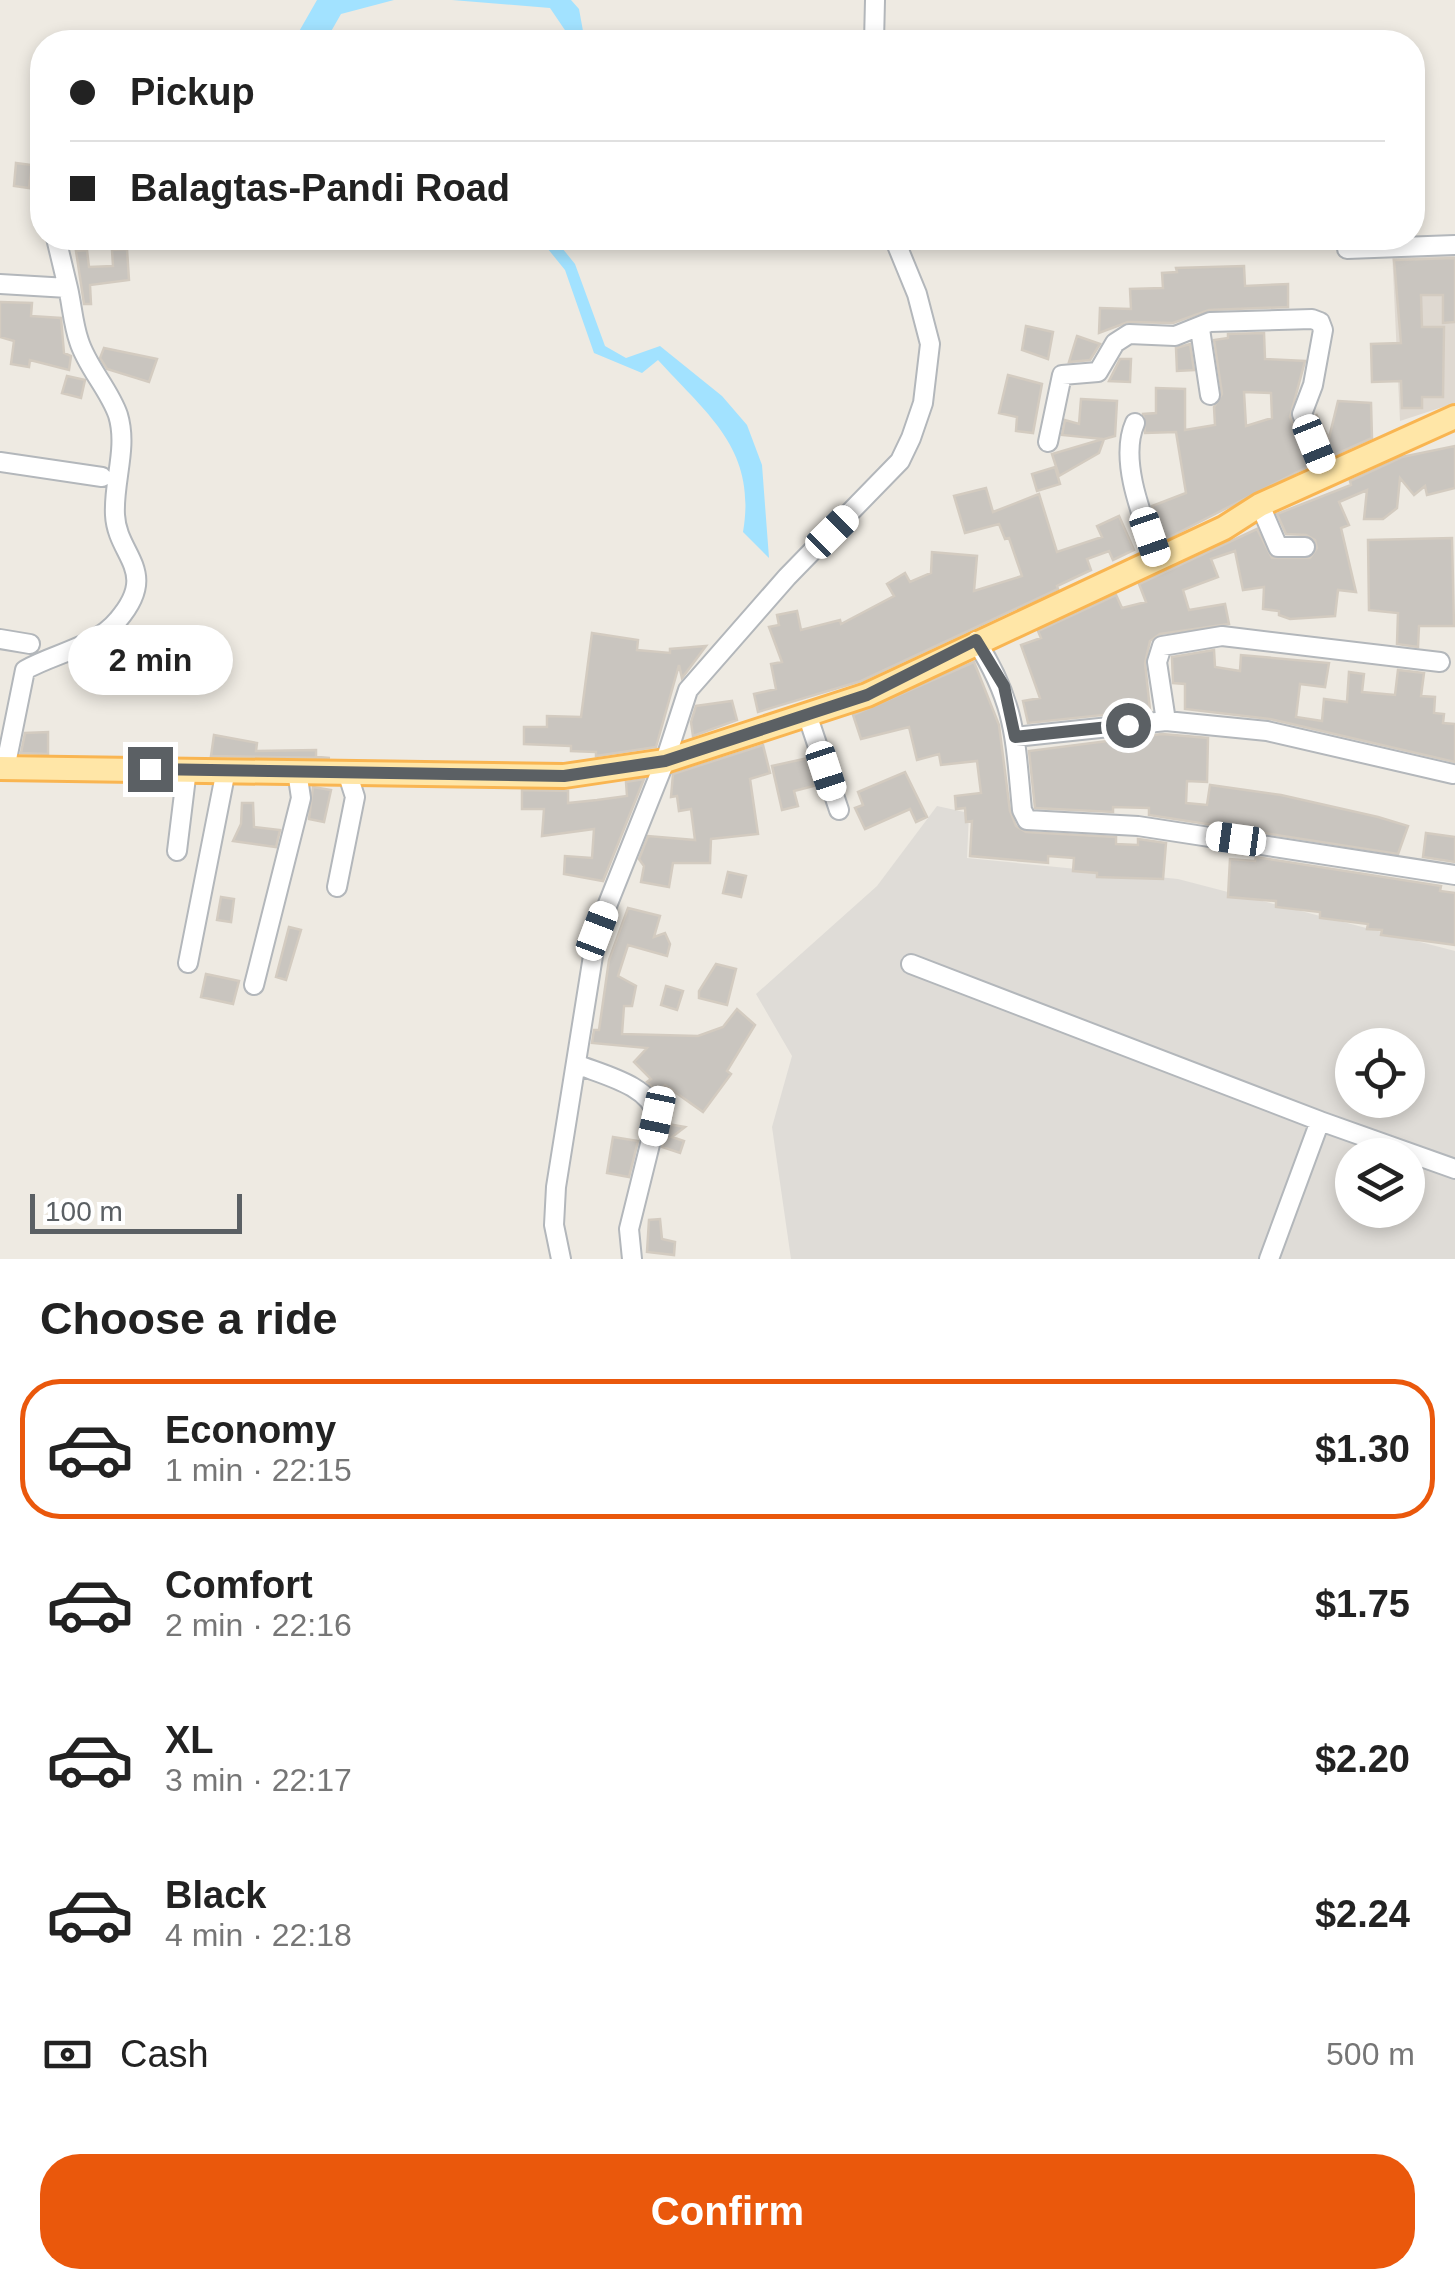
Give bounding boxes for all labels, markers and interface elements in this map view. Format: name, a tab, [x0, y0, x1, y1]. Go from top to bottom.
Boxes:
text: Pickup	[130, 71, 255, 113]
text: Balagtas-Pandi Road	[130, 167, 510, 209]
car	[1289, 411, 1339, 477]
car	[800, 500, 864, 564]
car	[1126, 504, 1174, 570]
callout: 2 min	[68, 624, 232, 694]
text: 2 min	[109, 642, 192, 678]
route start	[1106, 703, 1151, 748]
car	[802, 738, 850, 804]
route end	[128, 747, 173, 792]
car	[1204, 820, 1268, 858]
car	[572, 898, 622, 964]
map controls	[1335, 1028, 1425, 1228]
button: locate	[1335, 1028, 1425, 1118]
car	[636, 1084, 678, 1148]
button: layers	[1335, 1138, 1425, 1228]
scale bar	[30, 1189, 242, 1234]
text: 100 m	[45, 1196, 123, 1227]
text: Choose a ride	[40, 1293, 338, 1344]
icon: car	[45, 1404, 135, 1494]
text: Economy	[165, 1409, 336, 1451]
text: $1.30	[1315, 1428, 1410, 1470]
text: 1 min · 22:15	[165, 1452, 352, 1488]
icon: car	[45, 1559, 135, 1649]
text: Comfort	[165, 1564, 313, 1606]
text: $1.75	[1315, 1583, 1410, 1625]
text: 2 min · 22:16	[165, 1607, 352, 1643]
icon: car	[45, 1714, 135, 1804]
text: XL	[165, 1719, 214, 1761]
text: $2.20	[1315, 1738, 1410, 1780]
text: 3 min · 22:17	[165, 1762, 352, 1798]
icon: car	[45, 1869, 135, 1959]
text: Black	[165, 1874, 266, 1916]
text: $2.24	[1315, 1893, 1410, 1935]
text: 4 min · 22:18	[165, 1917, 352, 1953]
icon: cash	[40, 2027, 95, 2082]
text: Cash	[120, 2033, 209, 2075]
text: 500 m	[1326, 2036, 1415, 2072]
button: Confirm	[40, 2154, 1415, 2269]

